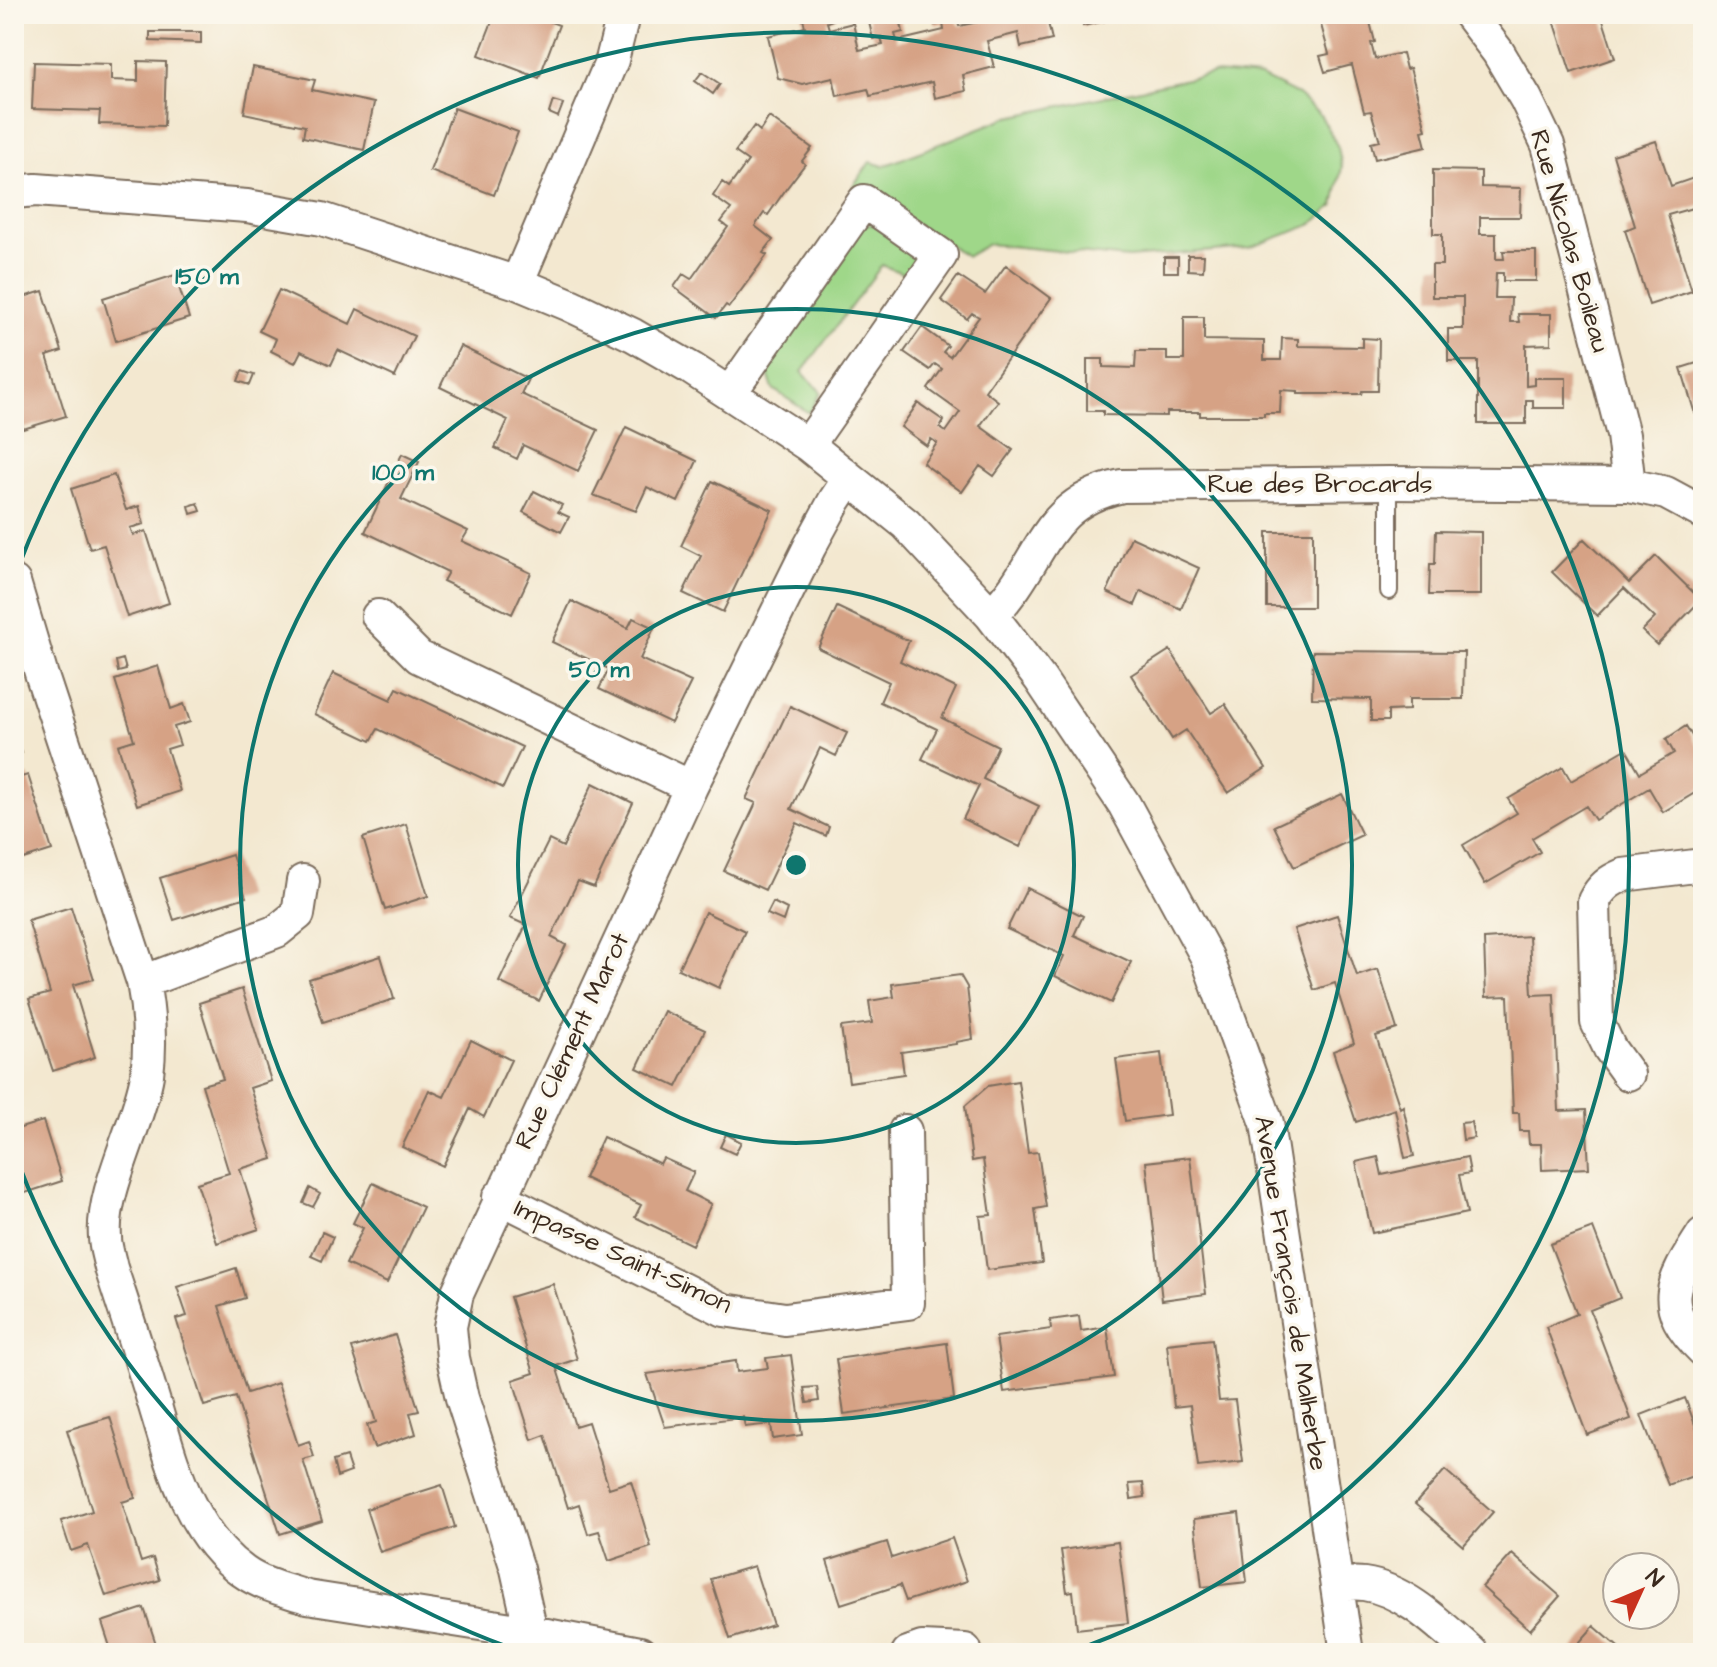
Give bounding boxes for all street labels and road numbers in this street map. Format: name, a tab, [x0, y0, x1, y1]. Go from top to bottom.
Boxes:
street label: Rue Nicolas Boileau	[1521, 126, 1619, 356]
street label: Rue des Brocards	[1208, 466, 1432, 502]
street label: Rue Clément Marot	[506, 926, 638, 1155]
street label: Avenue François de Malherbe	[1245, 1113, 1337, 1473]
street label: Impasse Saint-Simon	[508, 1190, 738, 1322]

